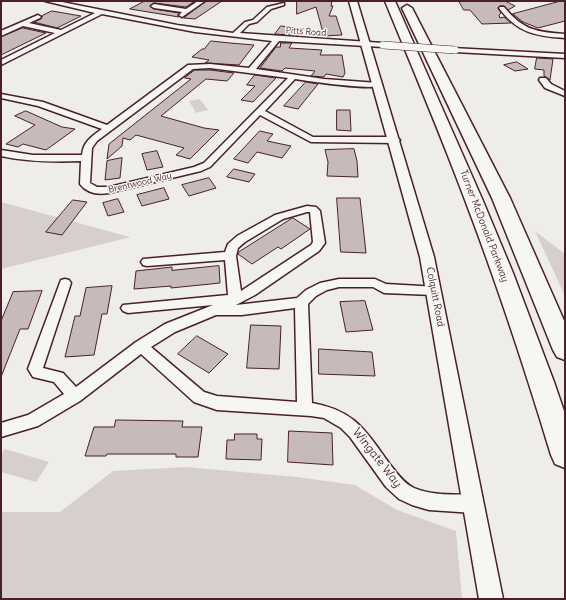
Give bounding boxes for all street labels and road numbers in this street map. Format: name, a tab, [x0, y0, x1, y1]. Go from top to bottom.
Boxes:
street label: Pitts Road	[285, 25, 327, 39]
street label: Turner McDonald Parkway	[457, 168, 511, 284]
street label: Brentwood Way	[107, 170, 173, 196]
street label: Colquitt Road	[423, 266, 447, 328]
street label: Wingate Way	[349, 425, 405, 491]

